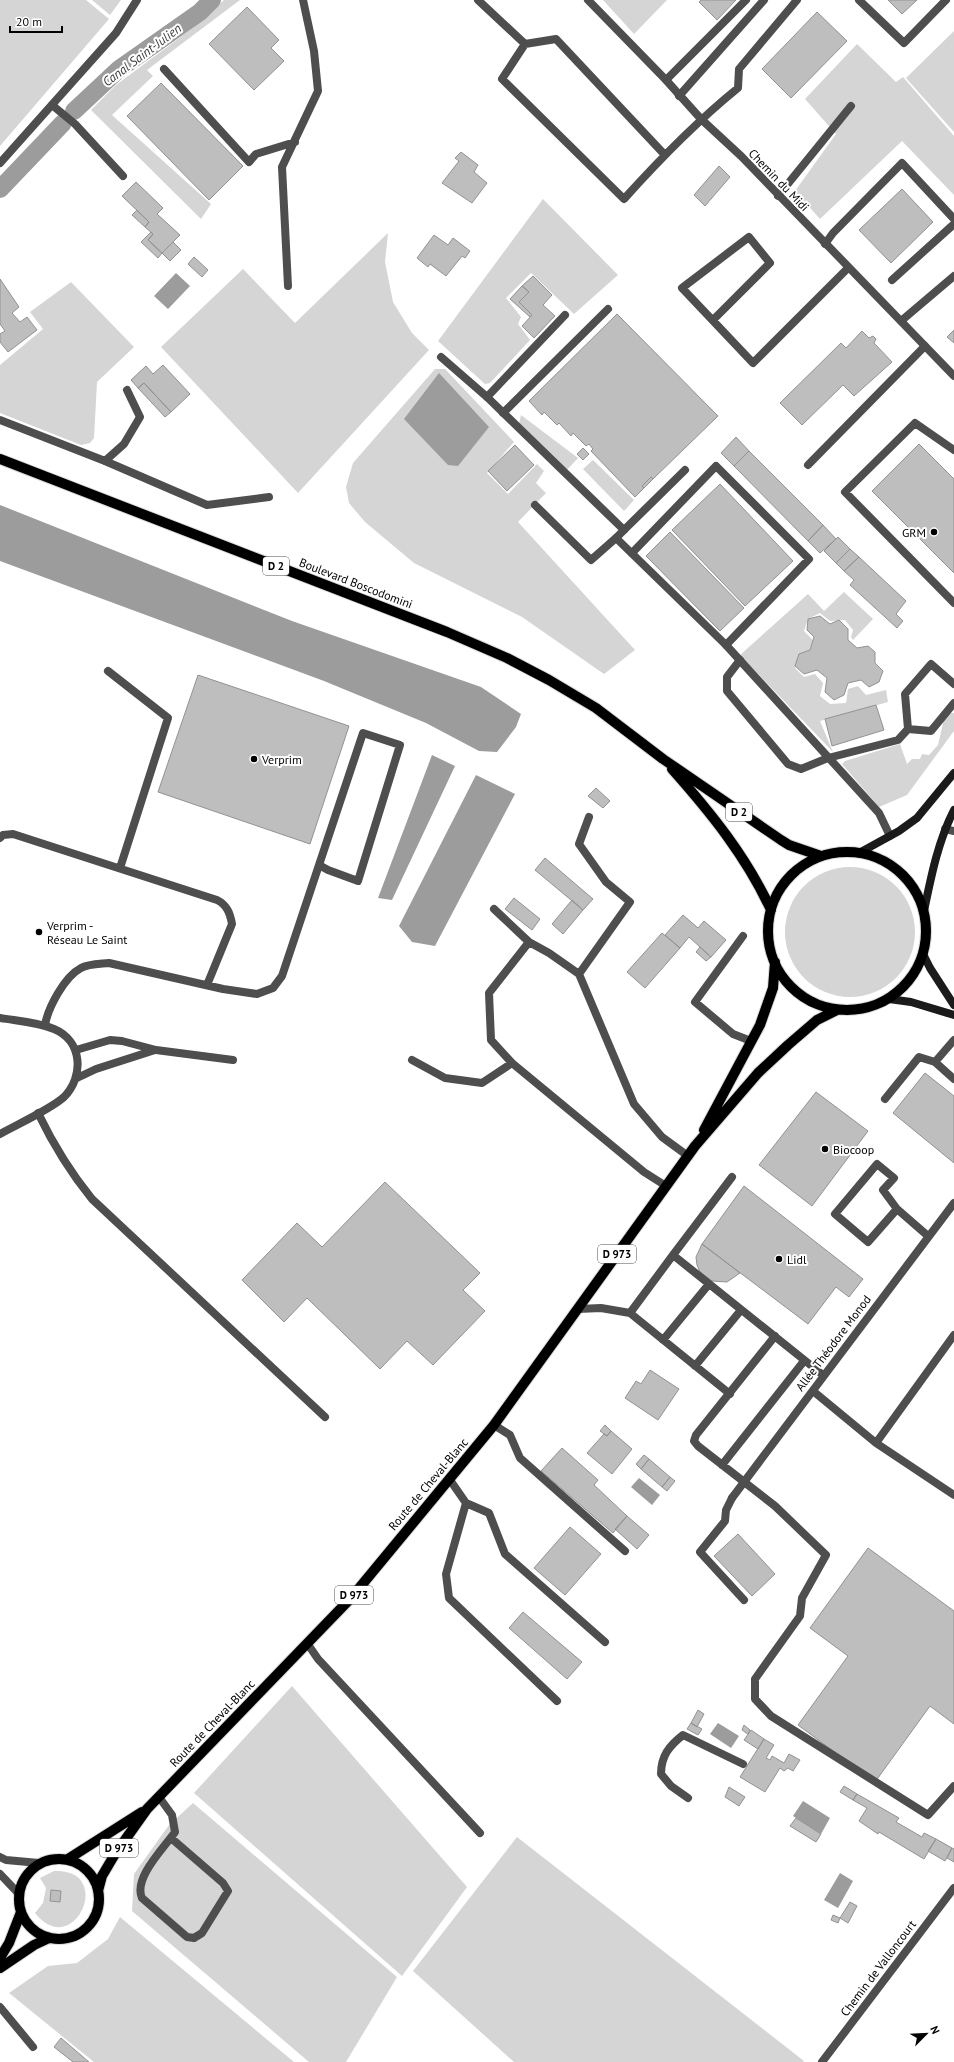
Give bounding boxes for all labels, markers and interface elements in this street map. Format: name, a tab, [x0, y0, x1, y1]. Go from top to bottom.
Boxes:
scale bar	[10, 8, 62, 34]
text: 20 m	[16, 14, 42, 29]
water label: Canal Saint-Julien	[99, 20, 185, 90]
street label: Chemin du Midi	[746, 146, 812, 214]
place label: GRM	[902, 525, 926, 540]
marker: GRM	[929, 527, 939, 537]
street label: Boulevard Boscodomini	[297, 554, 415, 612]
road number: D 2	[263, 557, 289, 575]
place label: Verprim	[261, 752, 302, 767]
marker: Verprim	[249, 754, 259, 764]
road number: D 2	[726, 803, 752, 821]
place label: Verprim - Réseau Le Saint	[46, 918, 127, 947]
marker: Verprim - Réseau Le Saint	[34, 927, 44, 937]
place label: Biocoop	[833, 1142, 874, 1157]
marker: Biocoop	[820, 1144, 830, 1154]
road number: D 973	[598, 1245, 636, 1263]
place label: Lidl	[787, 1252, 807, 1267]
marker: Lidl	[774, 1254, 784, 1264]
street label: Allée Théodore Monod	[792, 1292, 874, 1394]
street label: Route de Cheval-Blanc	[385, 1434, 471, 1533]
road number: D 973	[335, 1586, 373, 1604]
street label: Route de Cheval-Blanc	[166, 1676, 258, 1770]
road number: D 973	[100, 1839, 138, 1857]
street label: Chemin de Valloncourt	[837, 1917, 919, 2019]
north arrow	[906, 2014, 946, 2054]
text: N	[927, 2024, 943, 2036]

